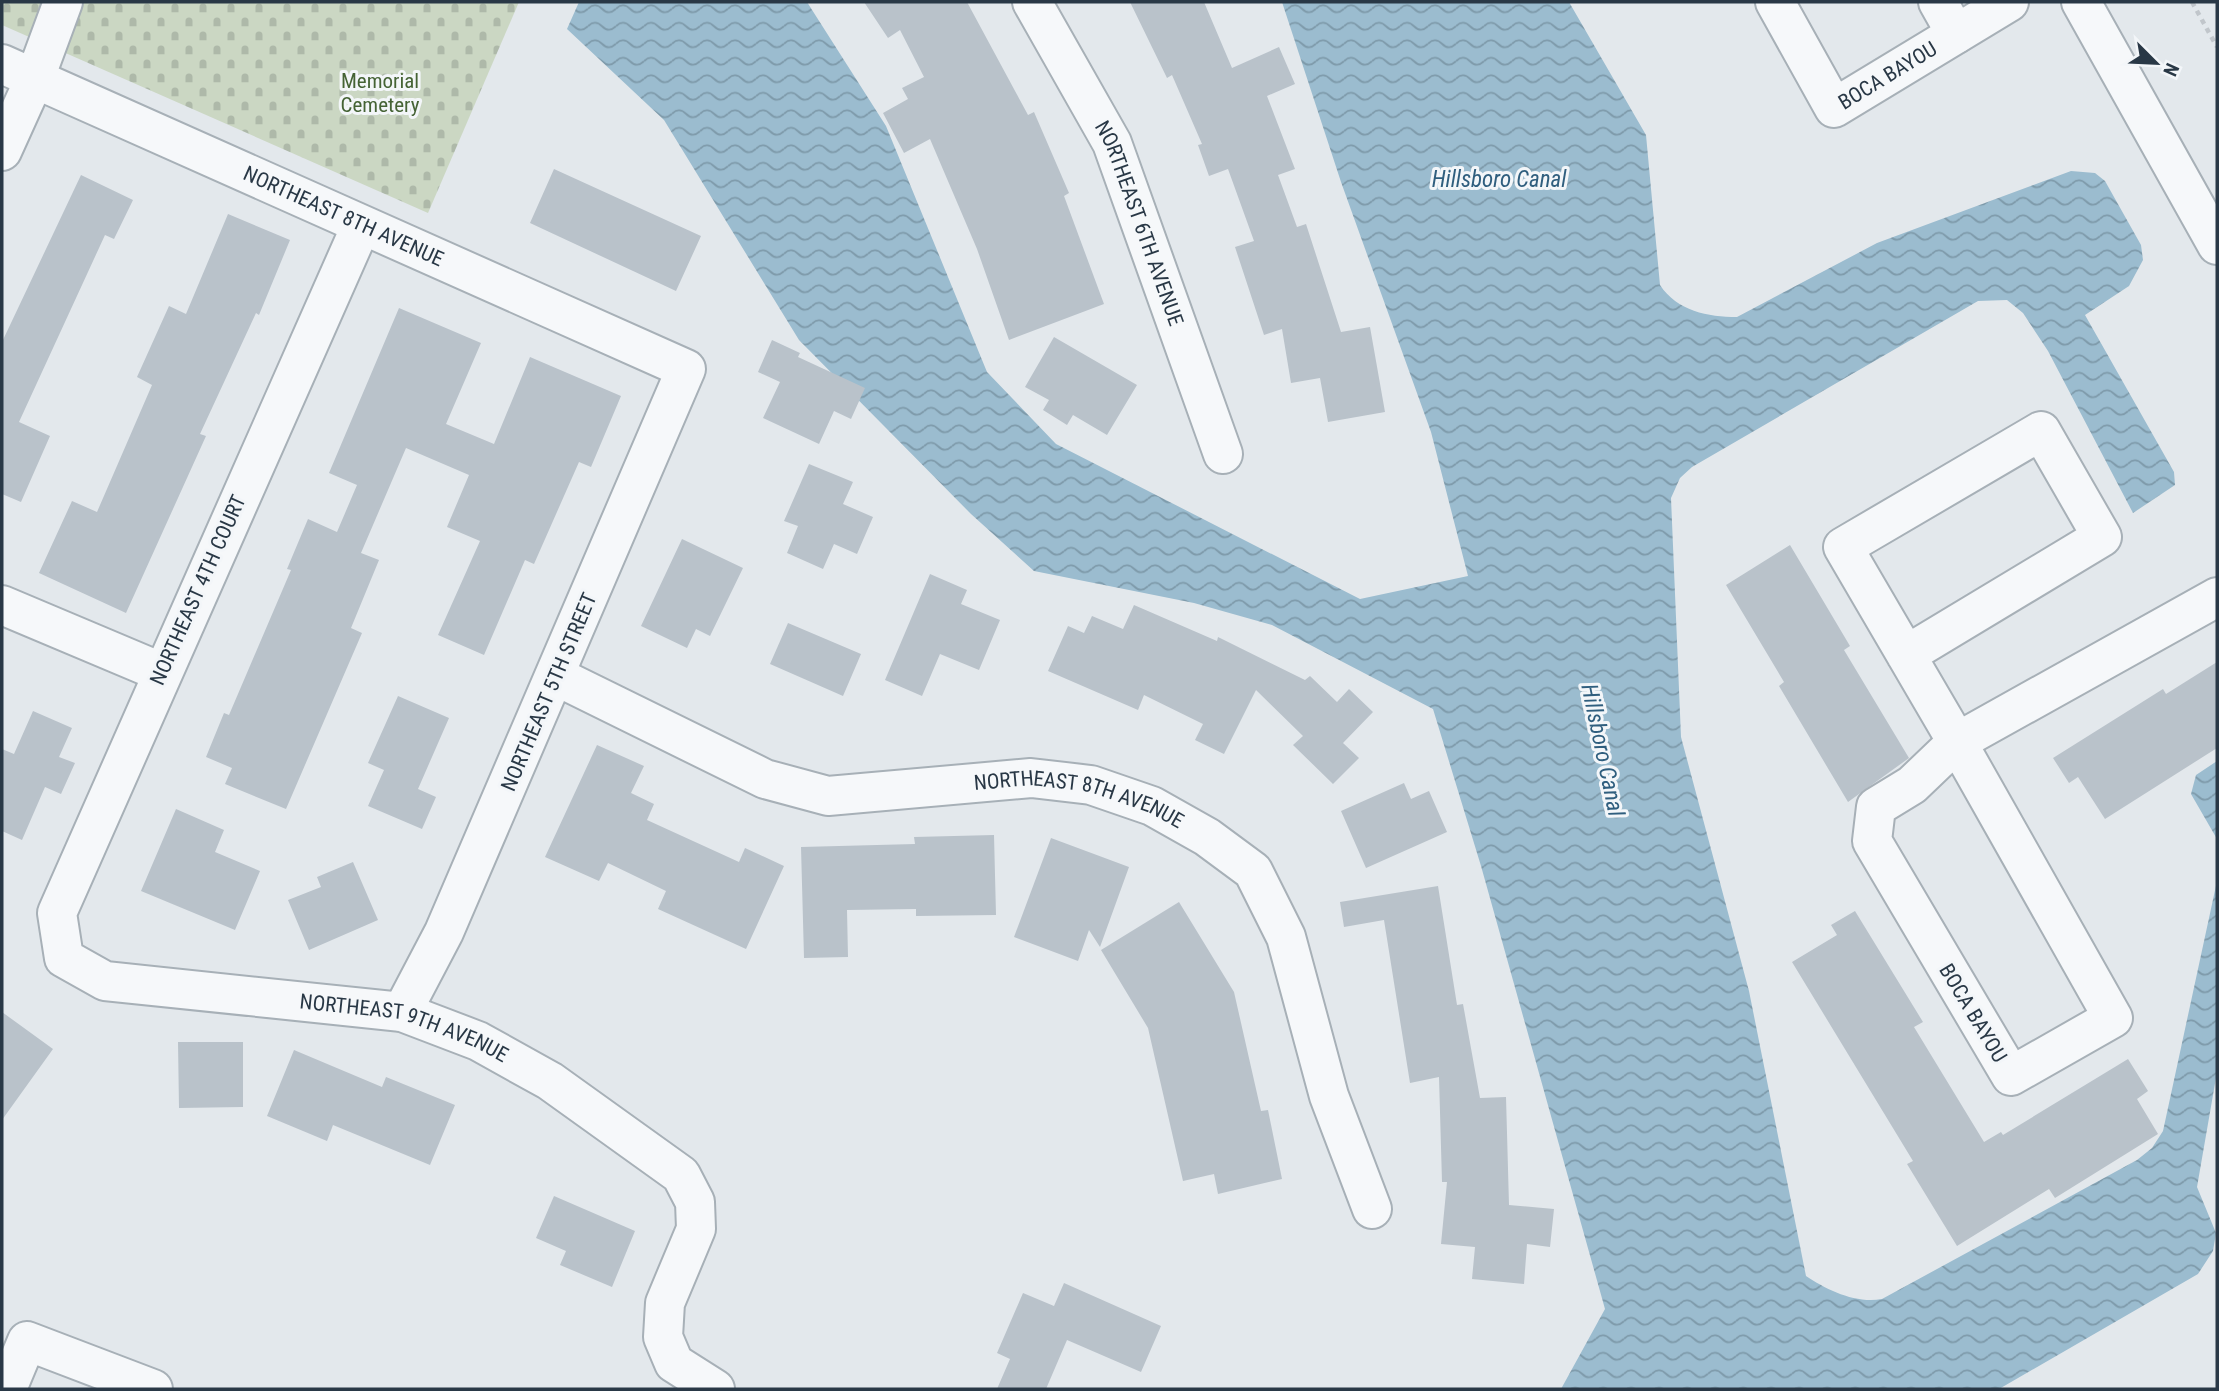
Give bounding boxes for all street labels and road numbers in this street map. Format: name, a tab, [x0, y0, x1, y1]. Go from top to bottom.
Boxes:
street label: BOCA BAYOU	[1834, 37, 1941, 114]
street label: NORTHEAST 6TH AVENUE	[1090, 117, 1188, 329]
street label: NORTHEAST 8TH AVENUE	[240, 161, 447, 271]
street label: NORTHEAST 4TH COURT	[145, 491, 251, 689]
street label: NORTHEAST 5TH STREET	[496, 589, 602, 795]
street label: NORTHEAST 8TH AVENUE	[973, 766, 1188, 833]
street label: BOCA BAYOU	[1934, 959, 2012, 1067]
street label: NORTHEAST 9TH AVENUE	[299, 989, 512, 1067]

